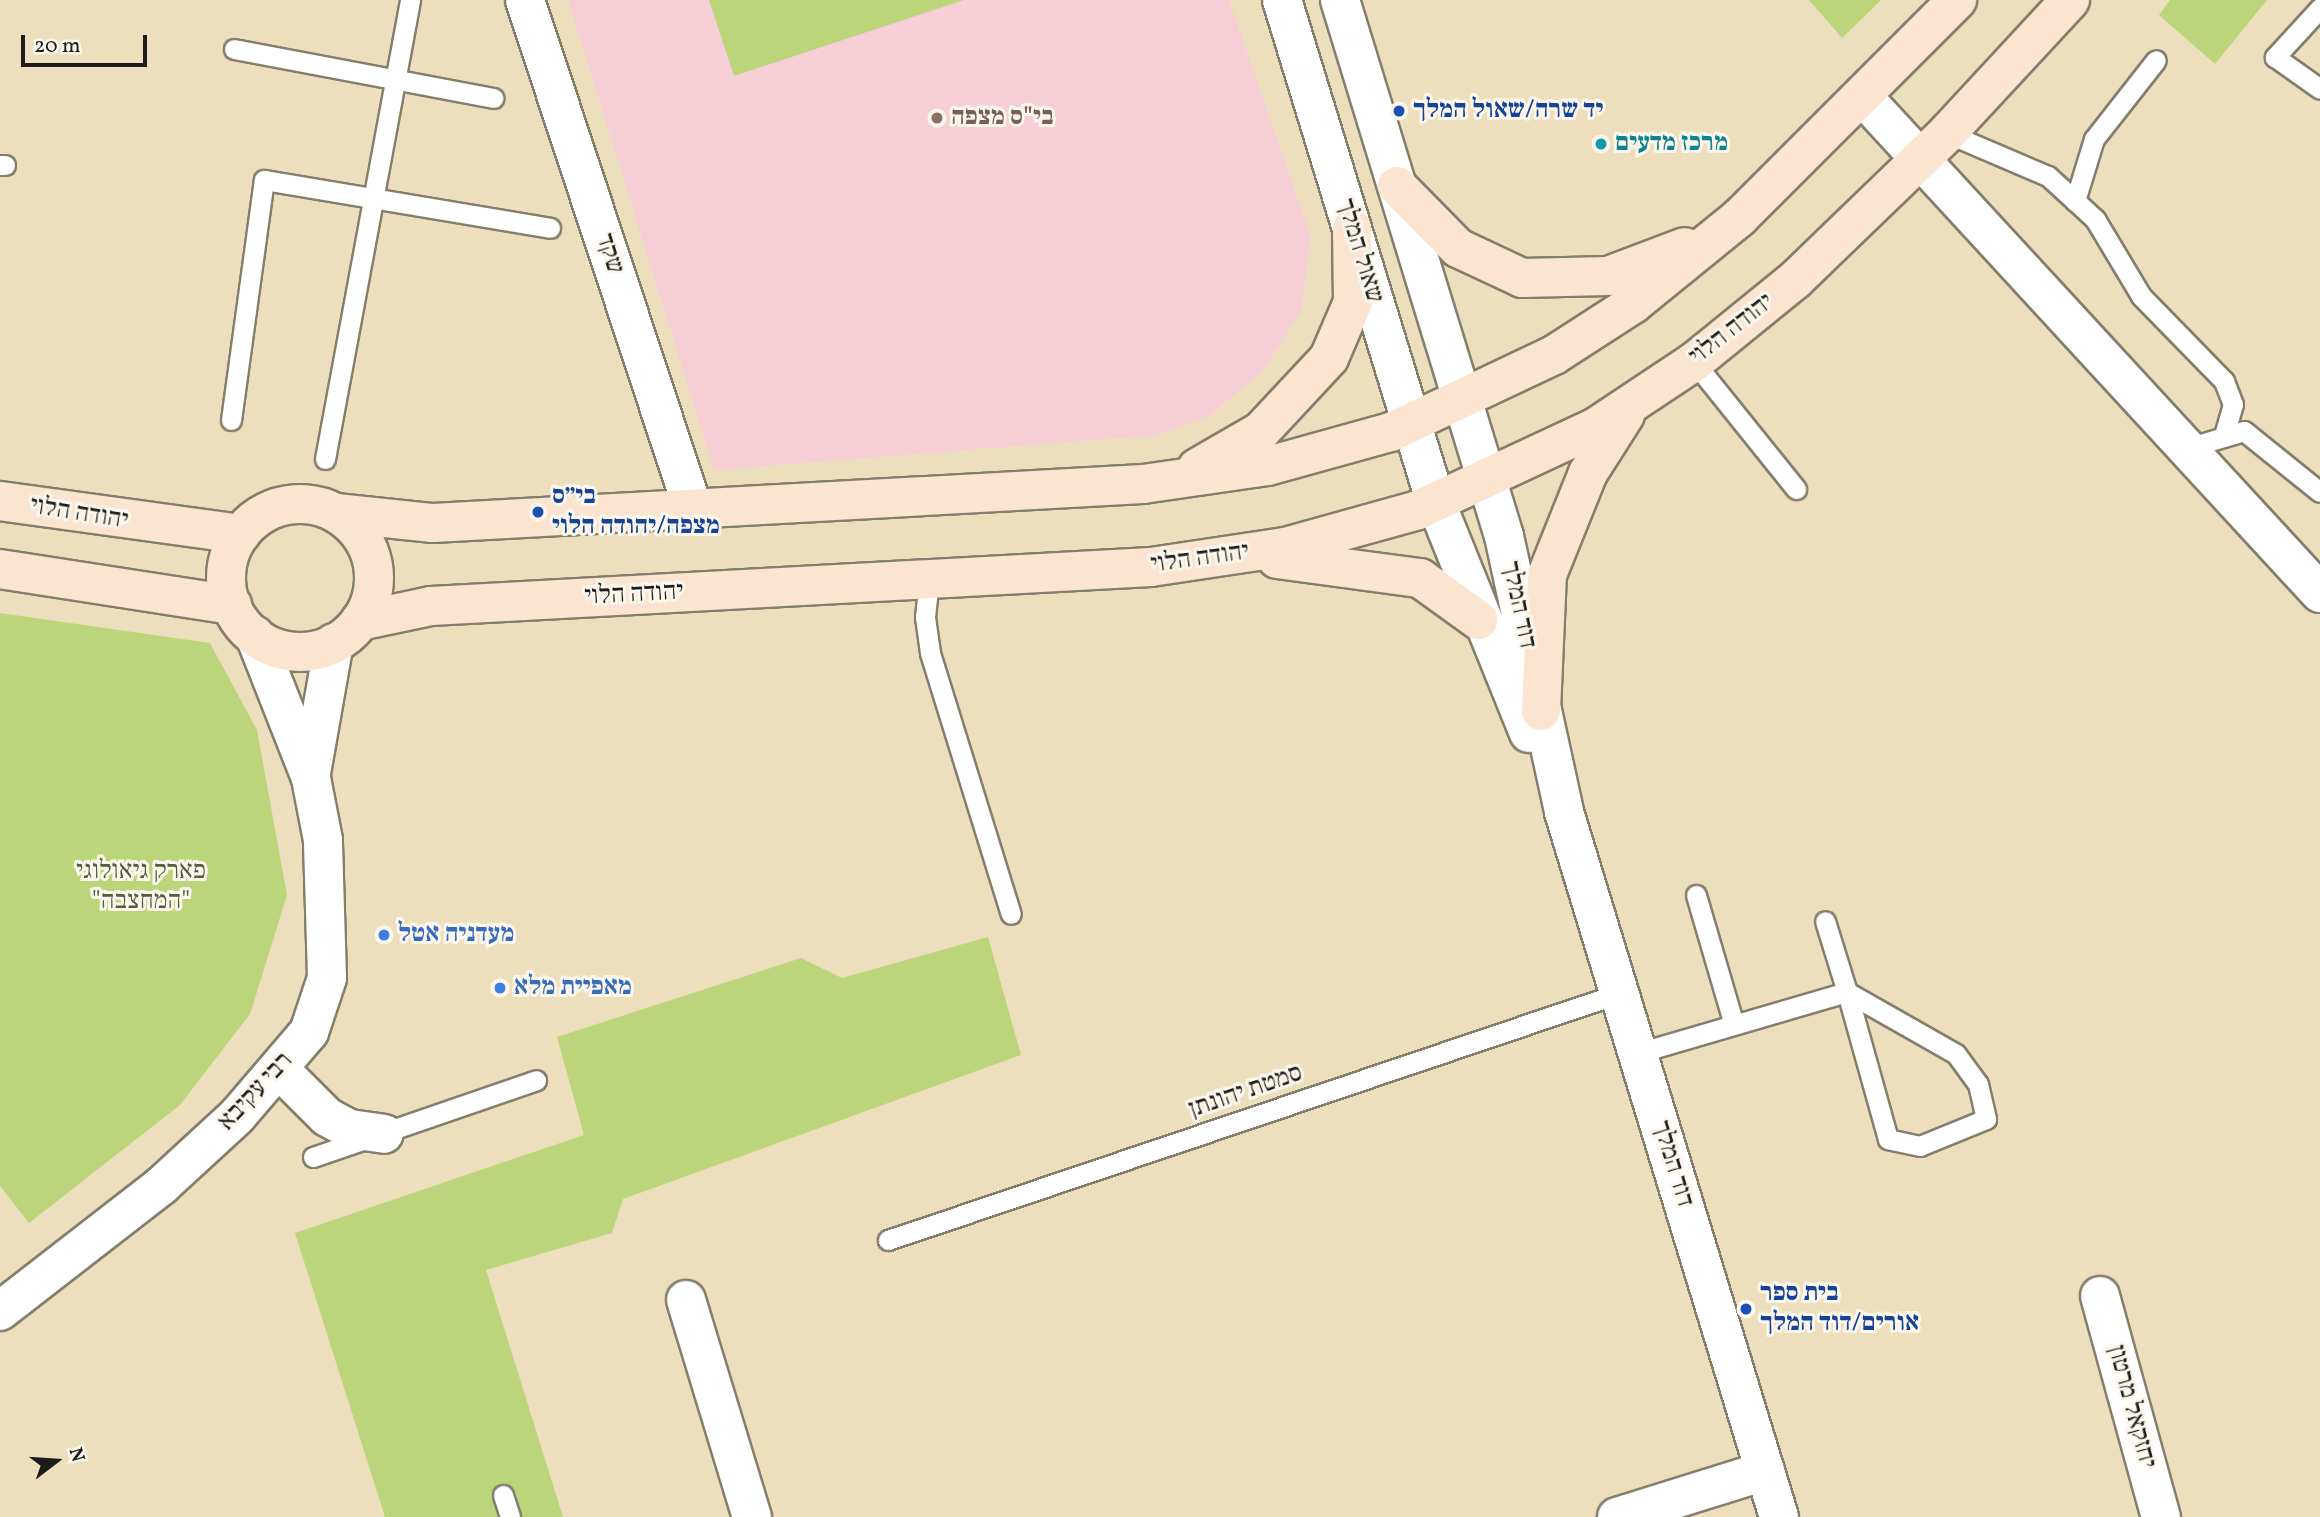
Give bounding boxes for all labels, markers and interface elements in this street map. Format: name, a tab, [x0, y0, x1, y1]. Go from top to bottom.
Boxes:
scale bar	[24, 21, 150, 65]
text: 20 m	[34, 32, 80, 61]
place label: יד שרה/שאול המלך	[1413, 95, 1603, 127]
place label: בי"ס מצפה	[951, 102, 1053, 134]
marker: יד שרה/שאול המלך	[1391, 103, 1407, 119]
marker: בי"ס מצפה	[929, 110, 945, 126]
place label: מרכז מדעים	[1615, 128, 1728, 160]
marker: מרכז מדעים	[1593, 136, 1609, 152]
street label: שאול המלך	[1328, 195, 1390, 307]
street label: שקד	[588, 230, 630, 278]
street label: יהודה הלוי	[1683, 287, 1781, 373]
place label: בי״ס מצפה/יהודה הלוי	[552, 481, 720, 542]
street label: יהודה הלוי	[28, 491, 130, 537]
marker: בי״ס מצפה/יהודה הלוי	[530, 504, 546, 520]
street label: יהודה הלוי	[1149, 537, 1251, 581]
street label: דוד המלך	[1494, 558, 1542, 652]
street label: יהודה הלוי	[584, 577, 684, 613]
park label: פארק גיאולוגי "המחצבה"	[76, 856, 206, 917]
place label: מעדניה אטל	[398, 919, 514, 951]
marker: מעדניה אטל	[376, 927, 392, 943]
place label: מאפיית מלא	[514, 972, 632, 1004]
marker: מאפיית מלא	[492, 980, 508, 996]
street label: רבי עקיבא	[212, 1046, 300, 1138]
street label: סמטת יהונתן	[1185, 1058, 1307, 1126]
street label: דוד המלך	[1644, 1117, 1700, 1211]
place label: בית ספר אורים/דוד המלך	[1760, 1278, 1919, 1340]
marker: בית ספר אורים/דוד המלך	[1738, 1301, 1754, 1317]
street label: יחזקאל מרטון	[2100, 1342, 2162, 1472]
north arrow	[21, 1426, 91, 1496]
text: N	[62, 1444, 91, 1465]

